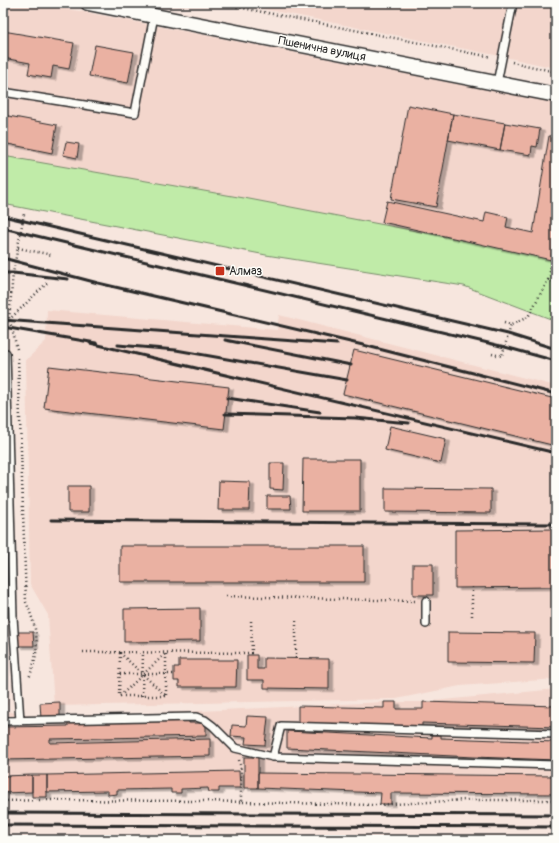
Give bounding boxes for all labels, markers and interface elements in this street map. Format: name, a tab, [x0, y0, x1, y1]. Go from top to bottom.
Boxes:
street label: Пшенична вулиця	[277, 33, 367, 65]
place label: Алмаз	[229, 264, 263, 279]
marker: Алмаз	[214, 265, 226, 277]

